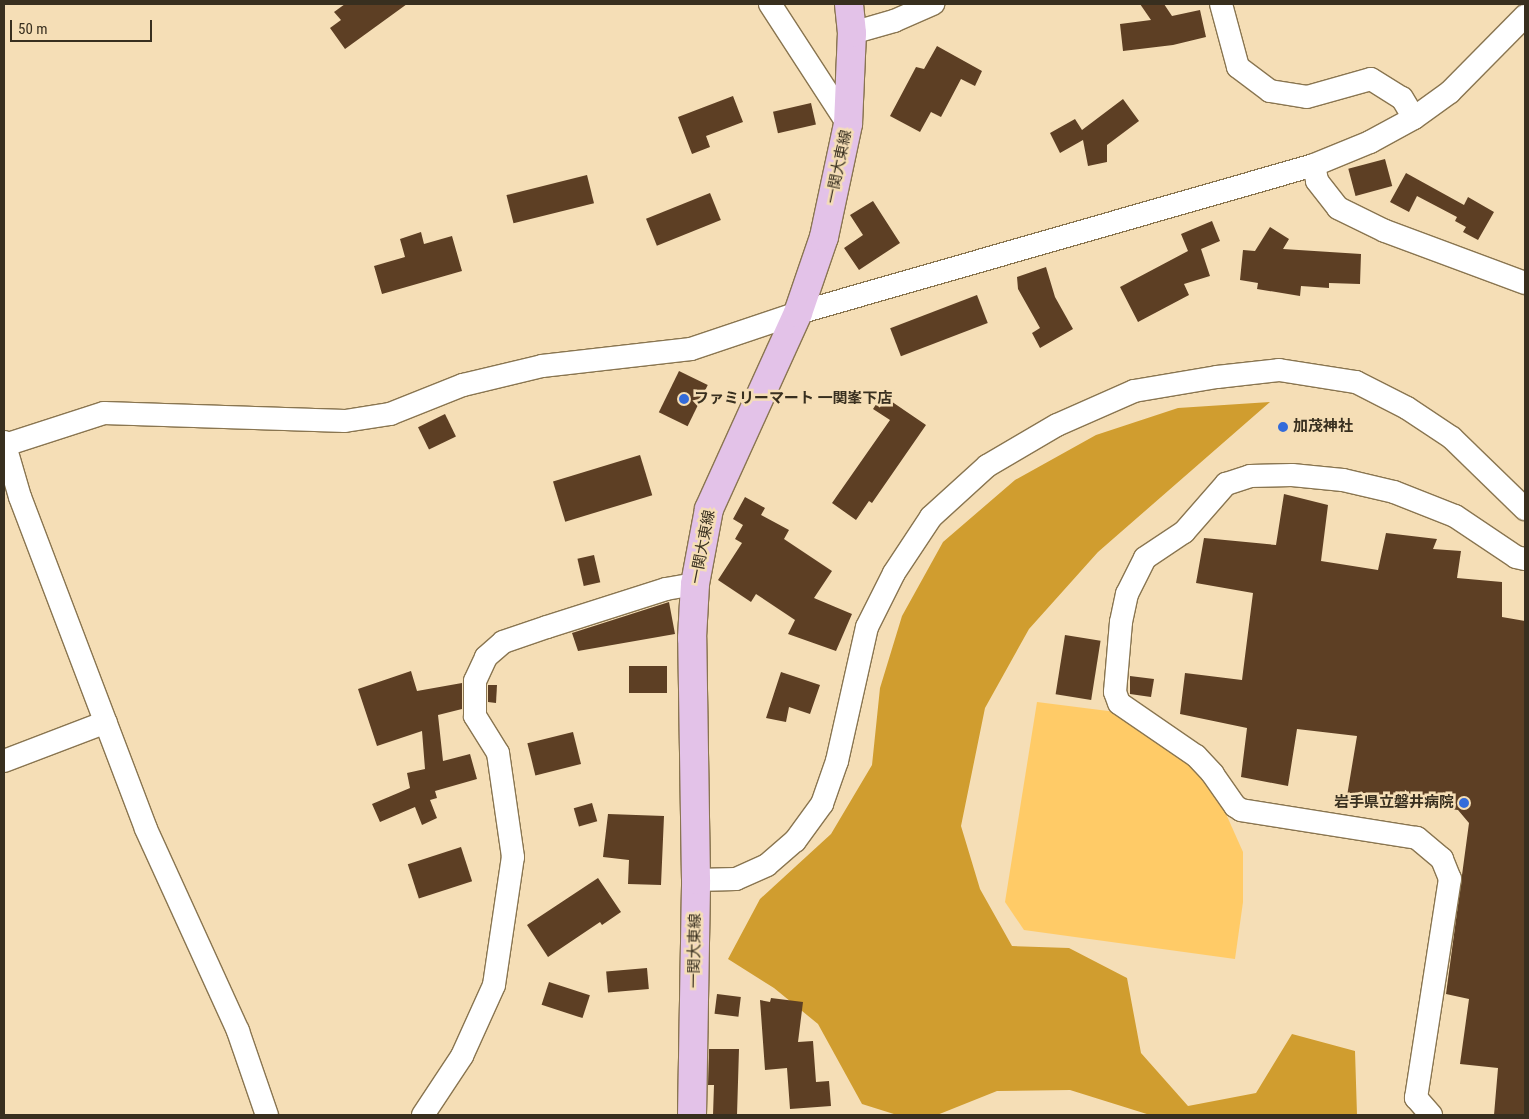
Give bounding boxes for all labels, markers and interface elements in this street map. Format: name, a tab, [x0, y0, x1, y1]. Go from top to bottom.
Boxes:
scale bar	[12, 10, 155, 42]
text: 50 m	[18, 20, 48, 38]
street label: 一関大東線	[822, 128, 856, 206]
place label: ファミリーマート 一関峯下店	[694, 390, 892, 408]
marker: ファミリーマート 一関峯下店	[678, 393, 690, 405]
place label: 加茂神社	[1293, 418, 1353, 436]
marker: 加茂神社	[1277, 421, 1289, 433]
street label: 一関大東線	[687, 508, 719, 586]
place label: 岩手県立磐井病院	[1334, 794, 1454, 812]
marker: 岩手県立磐井病院	[1458, 797, 1470, 809]
street label: 一関大東線	[685, 913, 705, 989]

